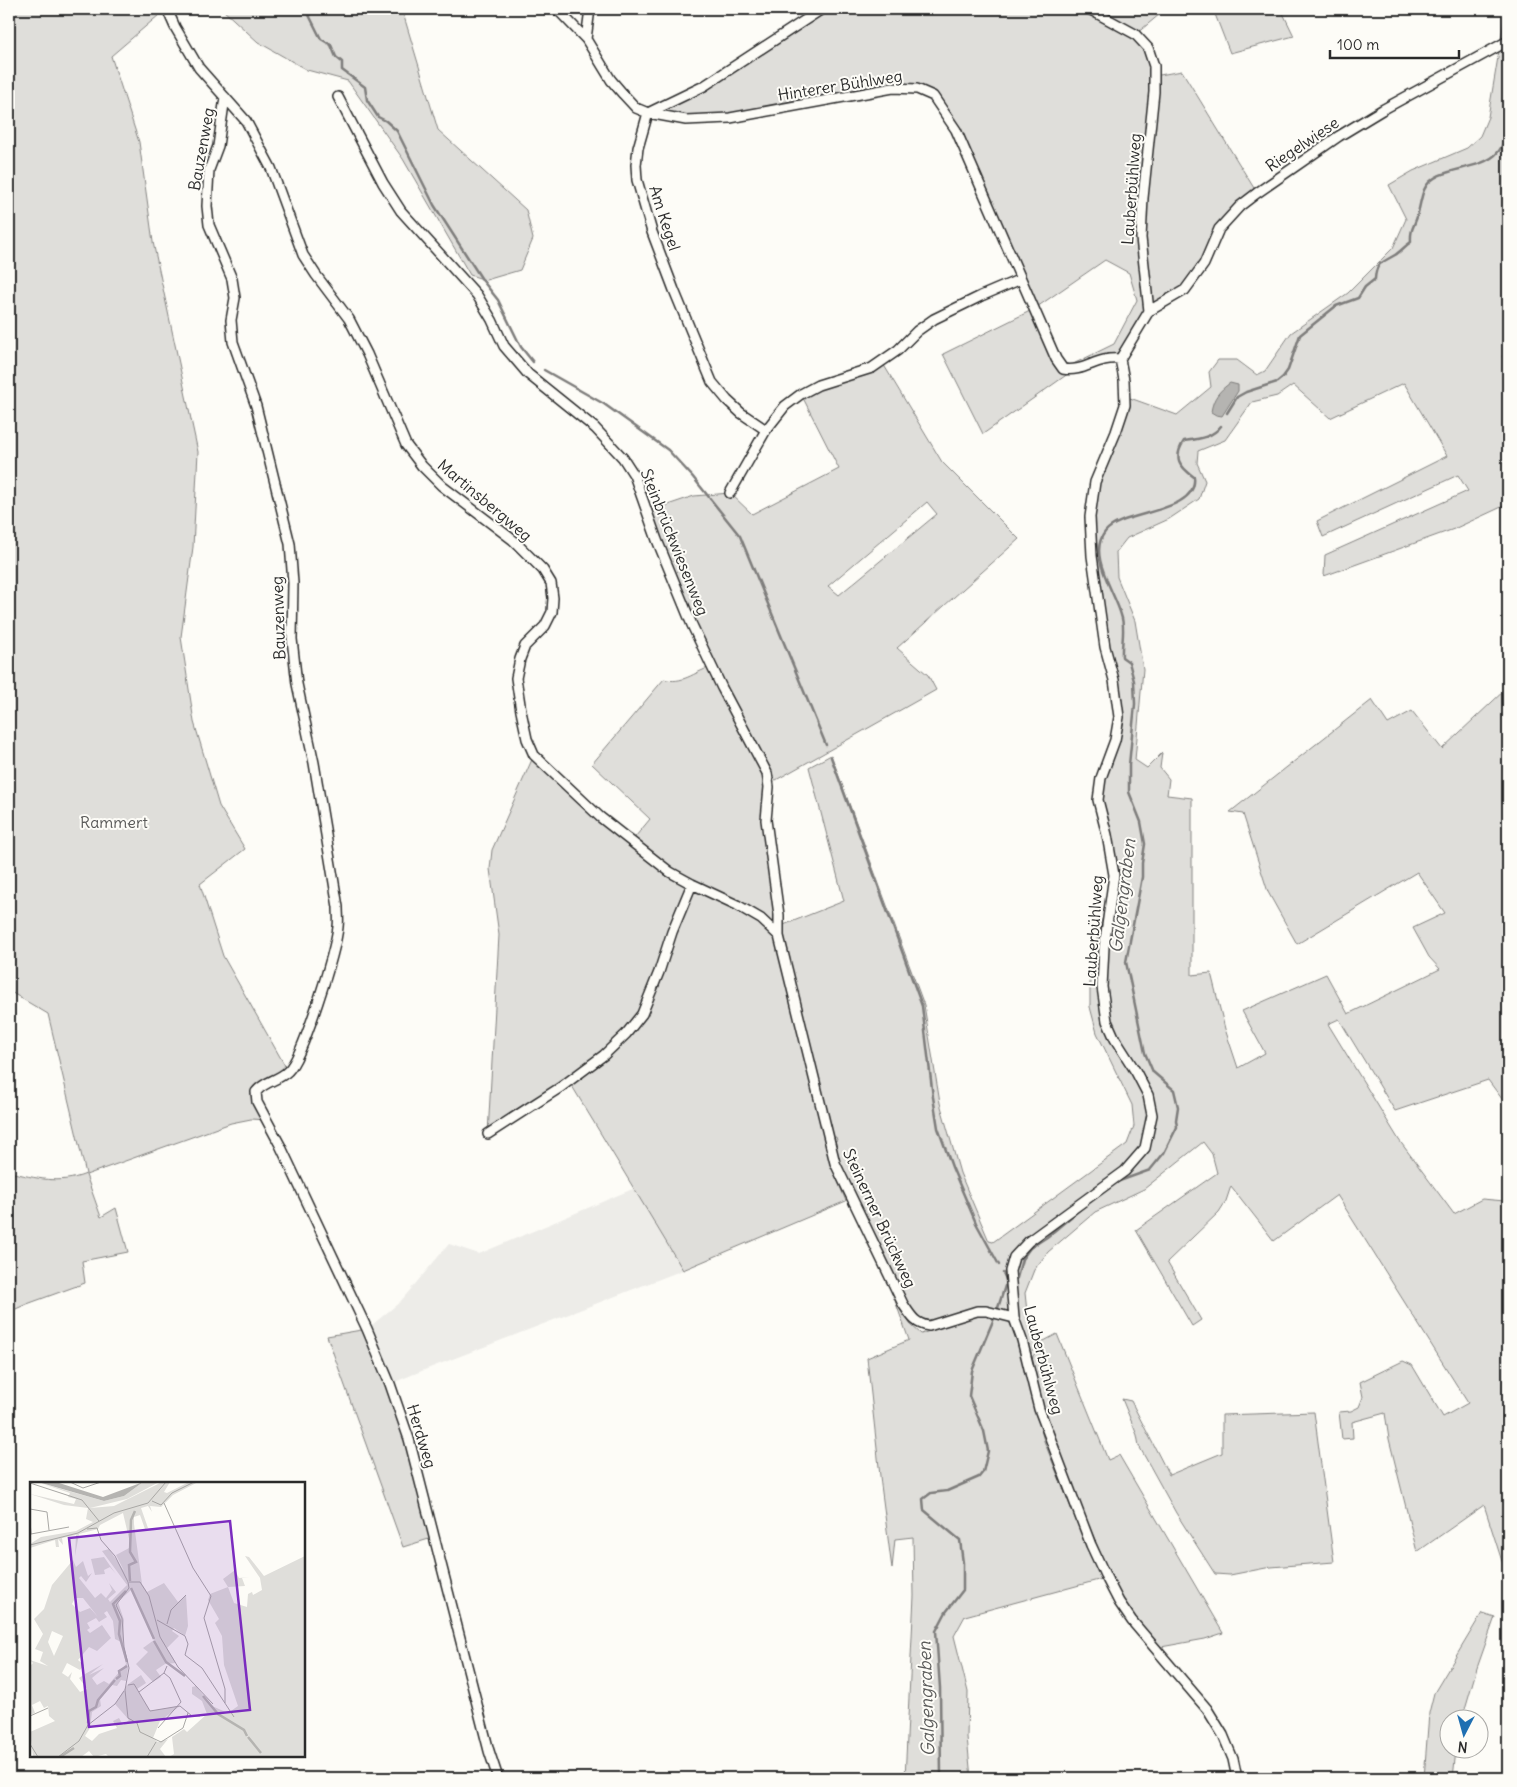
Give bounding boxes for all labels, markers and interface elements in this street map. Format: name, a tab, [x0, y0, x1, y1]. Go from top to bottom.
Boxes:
scale bar	[1330, 28, 1458, 60]
text: 100 m	[1337, 35, 1379, 54]
street label: Hinterer Bühlweg	[776, 65, 904, 105]
street label: Bauzenweg	[184, 106, 218, 192]
street label: Riegelwiese	[1261, 112, 1343, 176]
street label: Lauberbühlweg	[1117, 132, 1145, 246]
street label: Am Kegel	[645, 183, 685, 253]
street label: Martinsbergweg	[434, 455, 536, 545]
street label: Steinbrückwiesenweg	[636, 466, 714, 618]
street label: Bauzenweg	[267, 576, 289, 660]
park label: Rammert	[80, 812, 149, 832]
water label: Galgengraben	[1104, 837, 1140, 954]
street label: Lauberbühlweg	[1079, 874, 1107, 988]
street label: Steinerner Brückweg	[839, 1145, 921, 1291]
street label: Lauberbühlweg	[1020, 1303, 1068, 1417]
street label: Herdweg	[403, 1402, 441, 1470]
inset map	[30, 1482, 305, 1757]
water label: Galgengraben	[912, 1641, 939, 1757]
north arrow	[1440, 1710, 1490, 1760]
text: N	[1457, 1737, 1468, 1756]

